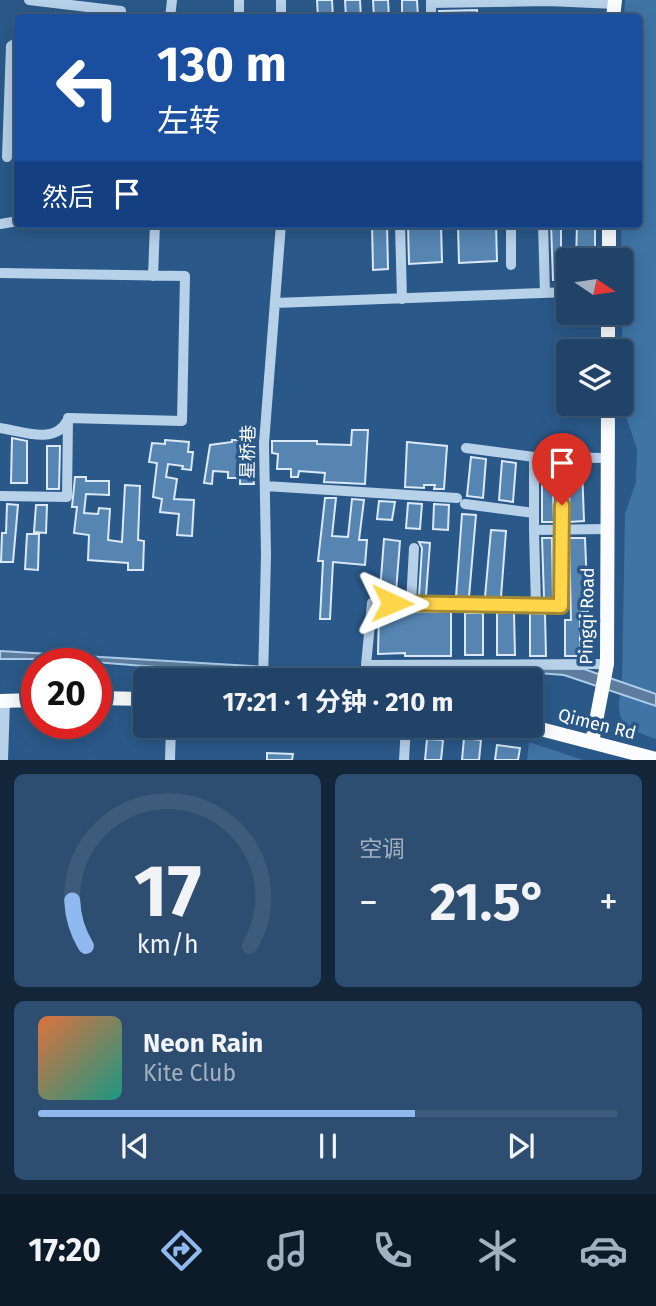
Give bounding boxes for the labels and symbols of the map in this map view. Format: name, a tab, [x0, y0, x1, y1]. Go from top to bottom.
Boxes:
north arrow	[556, 248, 634, 326]
street label: 星桥巷	[237, 425, 259, 479]
pin	[532, 433, 592, 505]
position arrow	[355, 566, 429, 640]
street label: Pingqi Road	[575, 567, 599, 665]
speed limit sign: 20	[21, 648, 112, 739]
street label: Qimen Rd	[556, 704, 638, 744]

